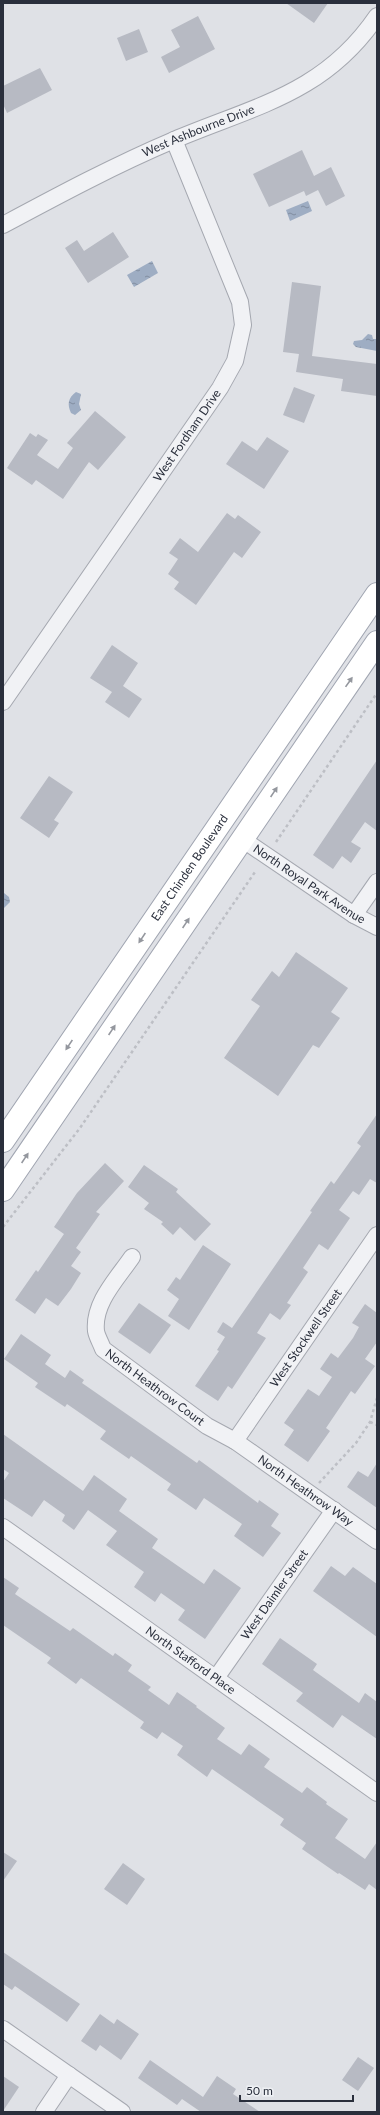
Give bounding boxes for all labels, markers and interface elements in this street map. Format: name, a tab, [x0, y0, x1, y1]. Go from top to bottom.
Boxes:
street label: West Ashbourne Drive	[140, 101, 257, 160]
street label: West Fordham Drive	[150, 386, 224, 484]
one-way arrow	[345, 677, 353, 688]
one-way arrow	[270, 787, 278, 797]
street label: East Chinden Boulevard	[148, 811, 231, 924]
street label: North Royal Park Avenue	[251, 841, 368, 927]
one-way arrow	[182, 918, 190, 928]
one-way arrow	[138, 933, 146, 943]
one-way arrow	[108, 1025, 116, 1035]
one-way arrow	[65, 1040, 73, 1051]
one-way arrow	[21, 1153, 29, 1163]
street label: West Stockwell Street	[266, 1285, 345, 1390]
street label: North Heathrow Court	[103, 1345, 208, 1429]
street label: North Heathrow Way	[255, 1452, 357, 1529]
street label: West Daimler Street	[237, 1546, 311, 1642]
street label: North Stafford Place	[143, 1623, 239, 1697]
scale bar	[240, 2077, 353, 2103]
text: 50 m	[246, 2083, 273, 2098]

